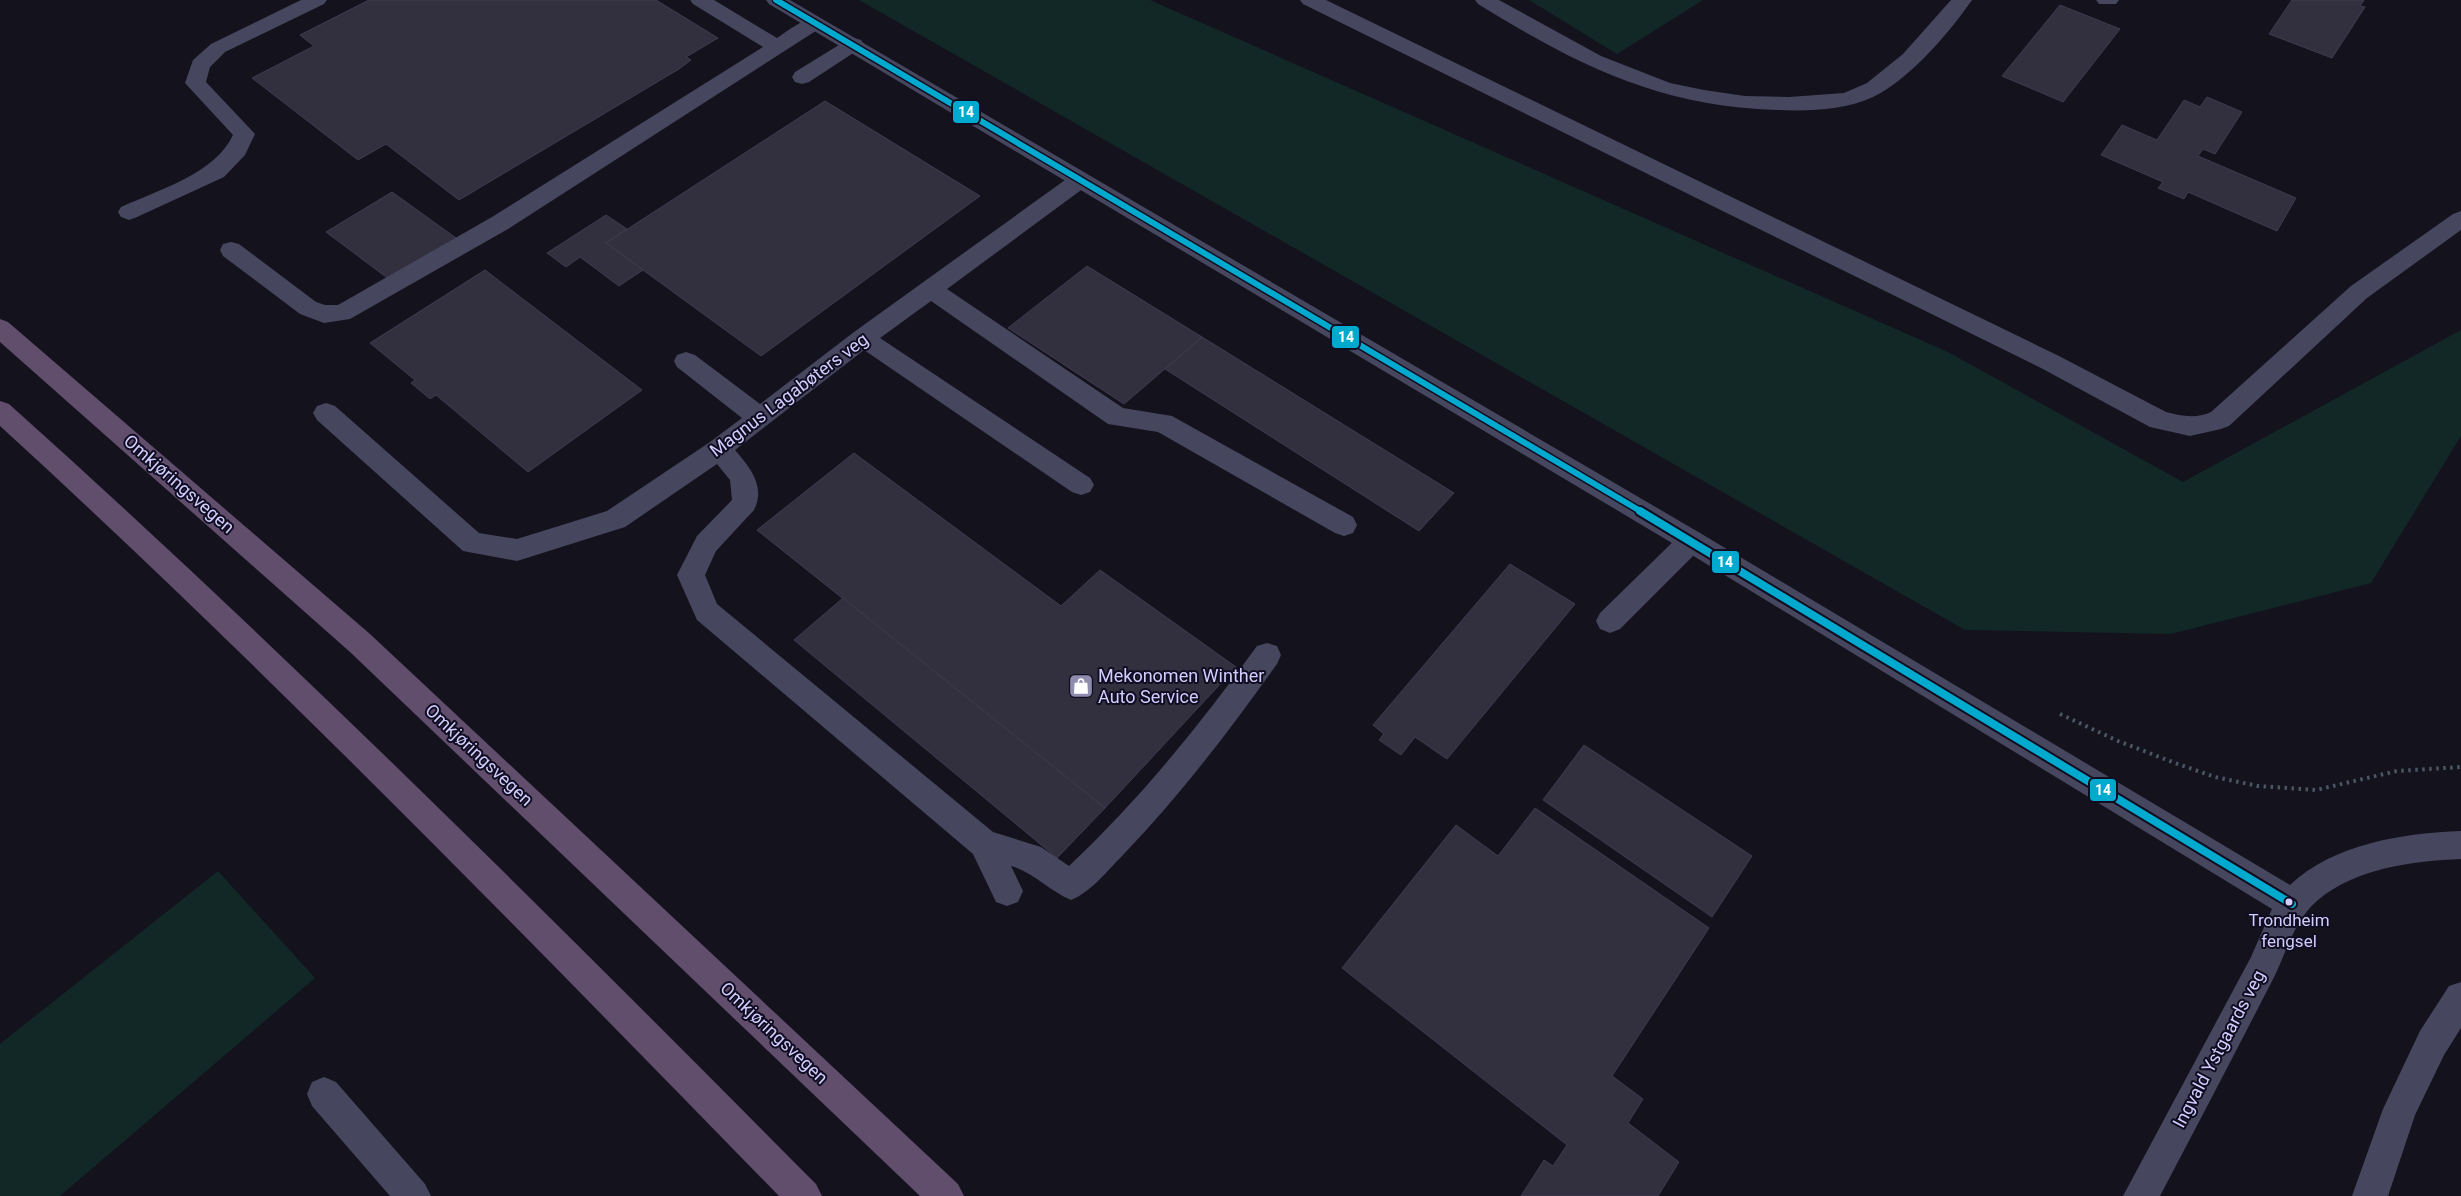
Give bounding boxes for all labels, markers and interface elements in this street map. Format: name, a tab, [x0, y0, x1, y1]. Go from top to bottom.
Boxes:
line badge: 14	[952, 100, 980, 124]
text: 14	[958, 104, 974, 120]
line badge: 14	[1331, 325, 1360, 349]
street label: Magnus Lagabøters veg	[706, 328, 872, 461]
text: 14	[1338, 329, 1354, 345]
street label: Omkjøringsvegen	[120, 430, 239, 537]
line badge: 14	[1711, 550, 1740, 574]
text: 14	[1717, 554, 1733, 570]
place label: Mekonomen Winther Auto Service	[1098, 665, 1264, 707]
shop icon: Mekonomen Winther Auto Service	[1068, 673, 1094, 699]
street label: Omkjøringsvegen	[421, 699, 537, 810]
line badge: 14	[2089, 778, 2117, 802]
text: 14	[2095, 782, 2111, 798]
marker: Trondheim fengsel	[2284, 897, 2294, 907]
place label: Trondheim fengsel	[2248, 910, 2330, 951]
street label: Ingvald Ystgaards veg	[2168, 966, 2269, 1131]
street label: Omkjøringsvegen	[716, 977, 832, 1088]

